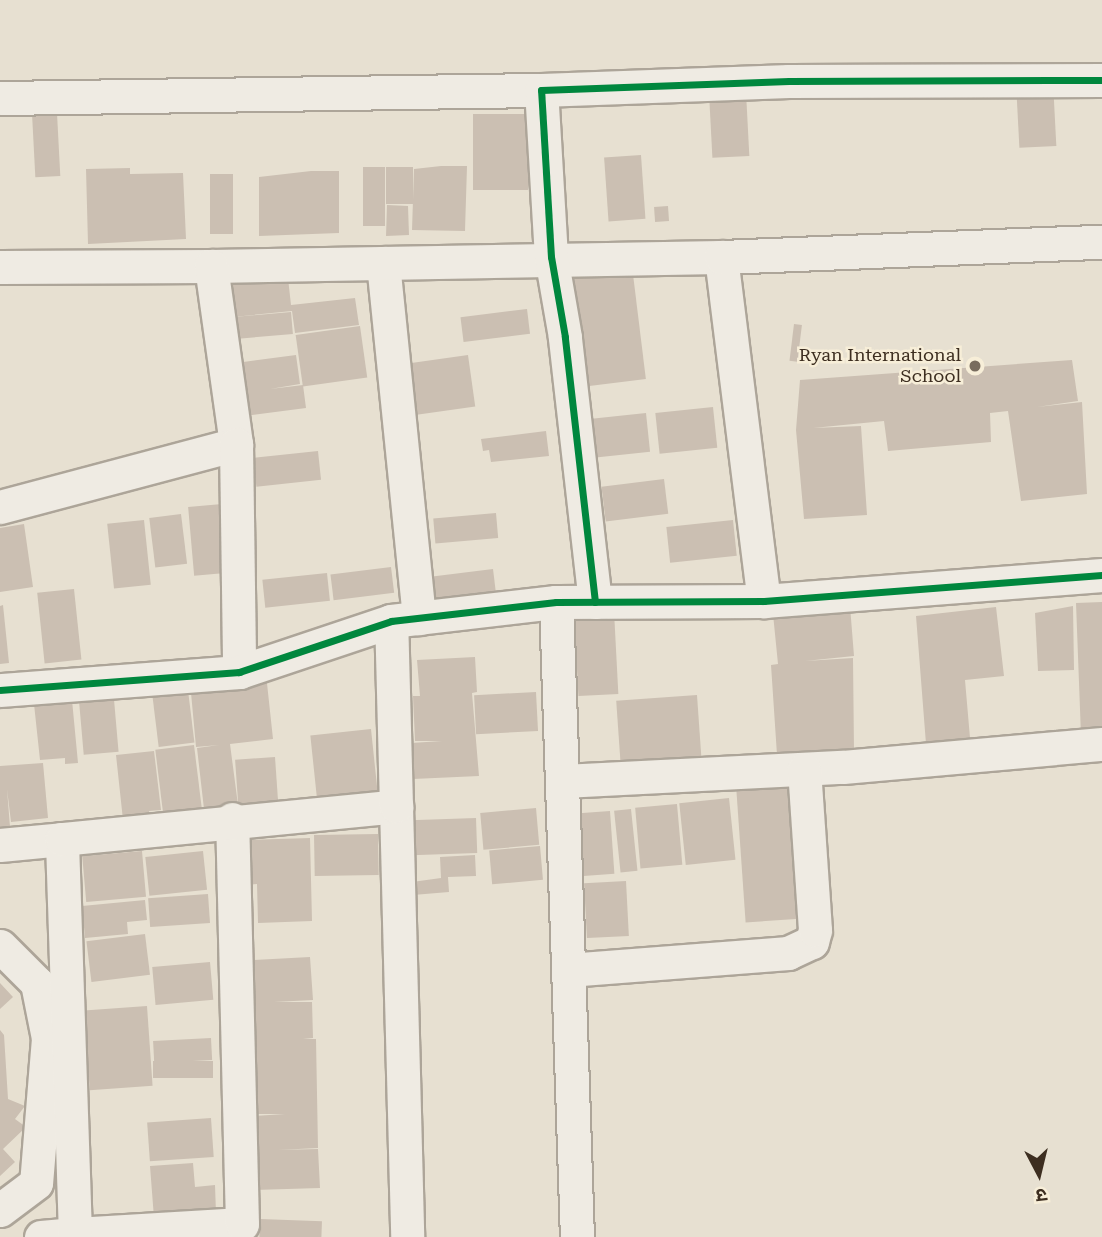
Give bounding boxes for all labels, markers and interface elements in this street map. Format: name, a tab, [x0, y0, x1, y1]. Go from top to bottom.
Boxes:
place label: Ryan International School	[799, 345, 961, 388]
marker: Ryan International School	[967, 358, 983, 374]
north arrow	[1004, 1139, 1074, 1209]
text: उ	[1035, 1183, 1049, 1207]

